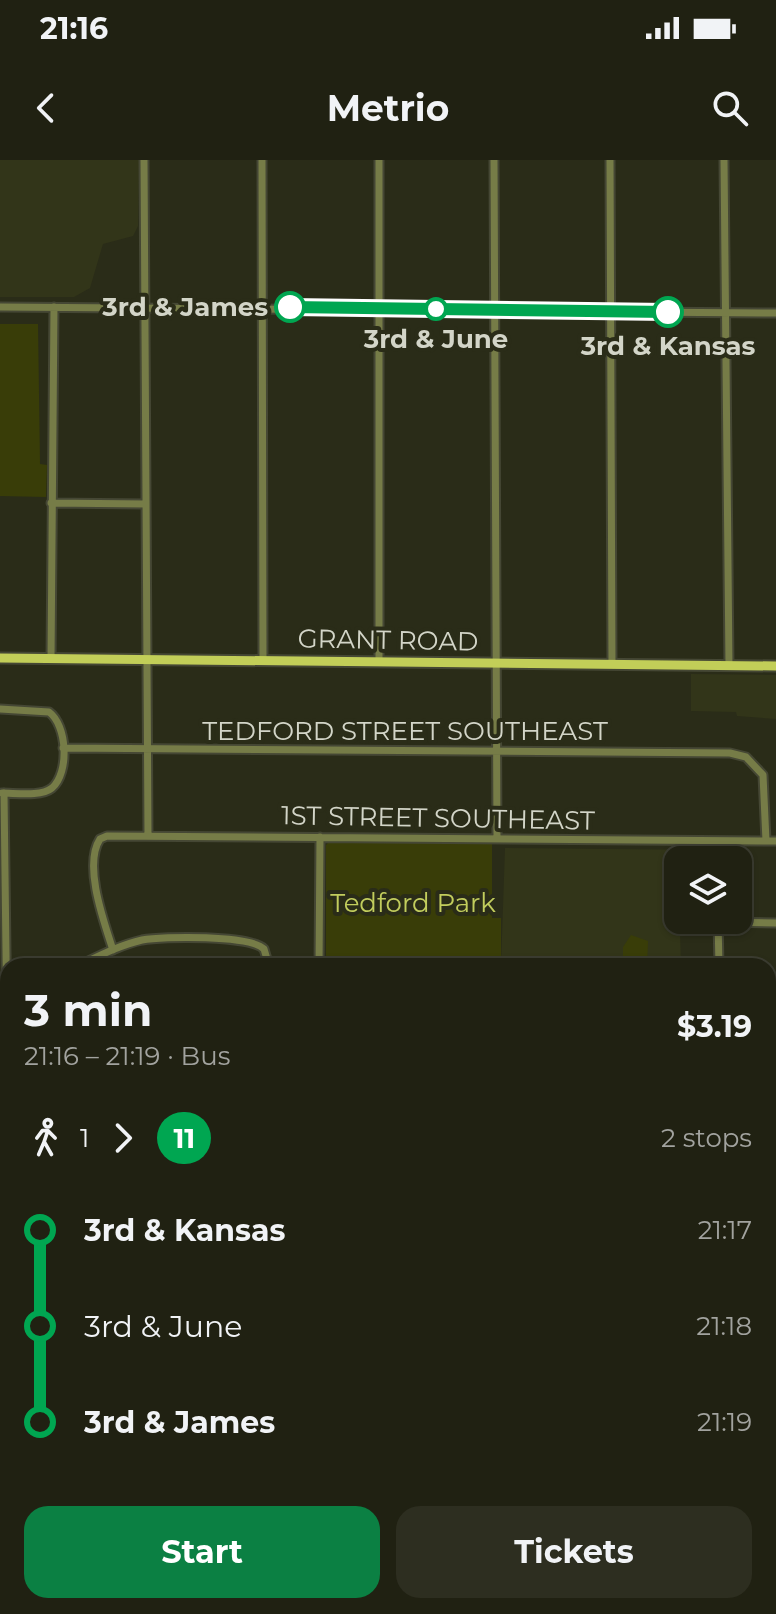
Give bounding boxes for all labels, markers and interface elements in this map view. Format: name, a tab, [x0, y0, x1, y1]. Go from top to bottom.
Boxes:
text: 21:16	[40, 10, 108, 47]
icon: back	[24, 86, 68, 130]
text: Metrio	[327, 86, 449, 130]
icon: search	[708, 86, 752, 130]
place label: 3rd & James	[101, 291, 268, 323]
marker: 3rd & James	[275, 292, 305, 322]
marker: 3rd & Kansas	[653, 297, 683, 327]
marker: 3rd & June	[425, 298, 447, 320]
place label: 3rd & June	[363, 323, 508, 355]
place label: 3rd & Kansas	[580, 330, 755, 362]
street label: GRANT ROAD	[297, 622, 479, 658]
street label: TEDFORD STREET SOUTHEAST	[202, 715, 608, 747]
street label: 1ST STREET SOUTHEAST	[281, 799, 595, 837]
map controls	[664, 846, 752, 934]
button: layers	[664, 846, 752, 934]
park label: Tedford Park	[330, 887, 496, 919]
text: 3 min	[24, 983, 152, 1037]
text: $3.19	[677, 1008, 752, 1045]
text: 21:16 – 21:19 · Bus	[24, 1040, 230, 1072]
icon: walk	[24, 1116, 68, 1160]
icon: forward	[101, 1116, 145, 1160]
text: 11	[173, 1121, 195, 1155]
text: 1	[80, 1122, 89, 1154]
text: 2 stops	[661, 1122, 752, 1154]
text: 3rd & Kansas	[84, 1212, 285, 1249]
text: 21:17	[698, 1214, 752, 1246]
text: 3rd & June	[84, 1308, 242, 1345]
text: 21:18	[696, 1310, 752, 1342]
text: 3rd & James	[84, 1404, 275, 1441]
text: 21:19	[697, 1406, 752, 1438]
button: Start	[24, 1506, 380, 1598]
button: Tickets	[396, 1506, 752, 1598]

